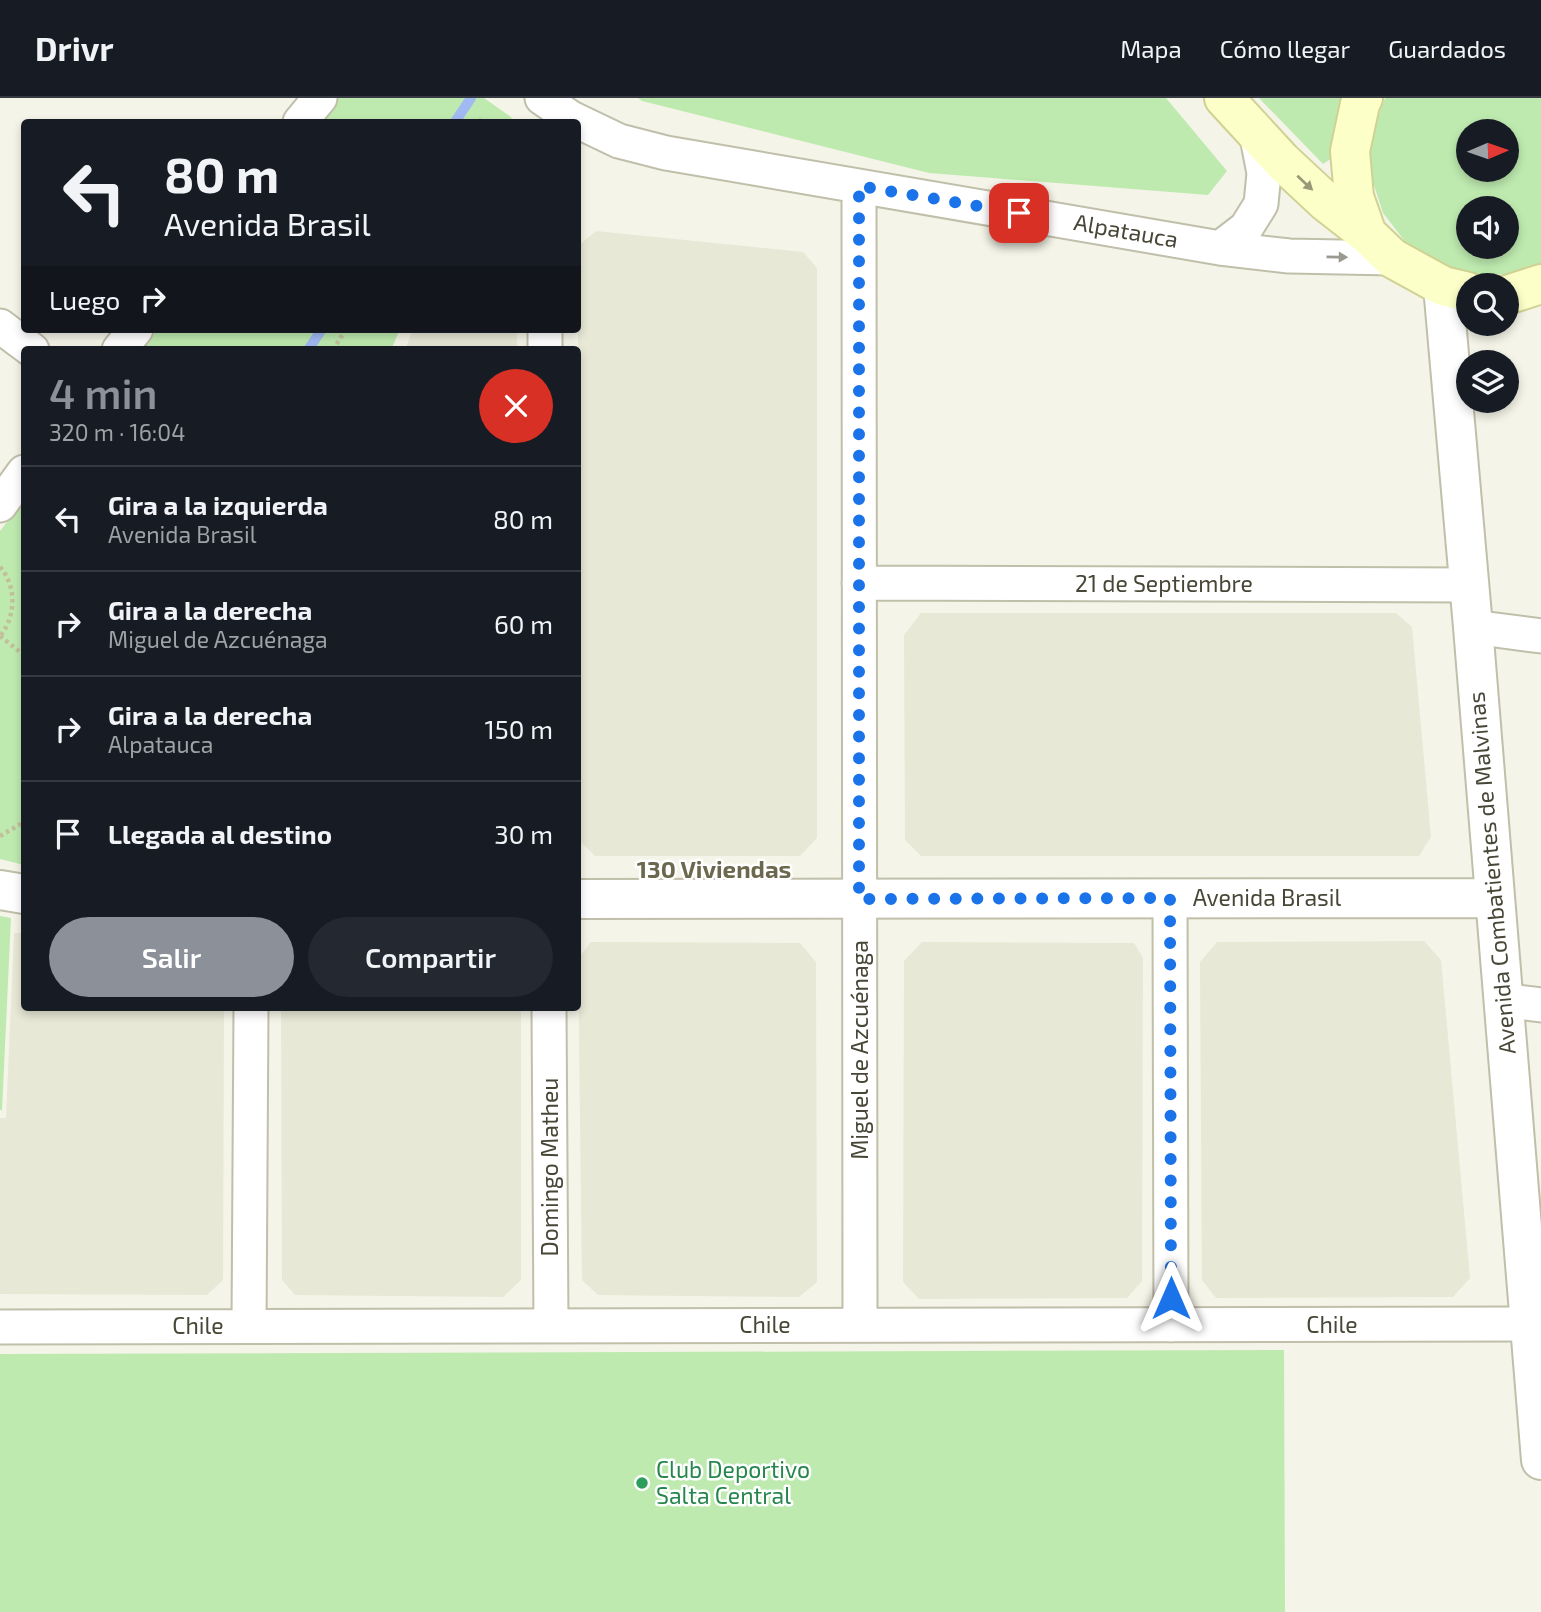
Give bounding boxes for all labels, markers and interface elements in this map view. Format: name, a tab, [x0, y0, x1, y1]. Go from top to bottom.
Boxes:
text: Drivr	[35, 28, 114, 68]
text: Mapa	[1120, 34, 1182, 63]
text: Cómo llegar	[1220, 34, 1350, 63]
text: Guardados	[1388, 34, 1506, 63]
north arrow	[1456, 119, 1519, 182]
map controls	[1456, 119, 1519, 413]
text: 80 m	[164, 144, 279, 203]
icon: left	[49, 147, 140, 238]
one-way arrow	[1296, 174, 1313, 190]
pin	[989, 183, 1049, 243]
icon: arrive	[1000, 194, 1038, 232]
button: sound	[1456, 196, 1519, 259]
text: Avenida Brasil	[164, 204, 371, 242]
street label: Alpatauca	[1072, 207, 1181, 253]
one-way arrow	[1326, 251, 1348, 263]
button: search	[1456, 273, 1519, 336]
icon: right	[134, 280, 172, 318]
text: Luego	[49, 284, 120, 315]
button: layers	[1456, 350, 1519, 413]
text: 4 min	[49, 367, 158, 417]
button: close	[479, 369, 553, 443]
text: 320 m · 16:04	[49, 418, 185, 446]
text: Gira a la izquierda	[108, 489, 328, 520]
icon: left	[49, 500, 87, 538]
text: 80 m	[493, 503, 553, 534]
text: Avenida Brasil	[108, 520, 257, 548]
street label: 21 de Septiembre	[1075, 569, 1253, 597]
text: Gira a la derecha	[108, 594, 312, 625]
icon: right	[49, 605, 87, 643]
text: 60 m	[494, 608, 553, 639]
text: Miguel de Azcuénaga	[108, 625, 328, 653]
street label: Avenida Combatientes de Malvinas	[1461, 691, 1521, 1056]
text: Gira a la derecha	[108, 699, 312, 730]
icon: right	[49, 710, 87, 748]
text: 150 m	[484, 713, 553, 744]
text: Alpatauca	[108, 730, 213, 758]
icon: arrive	[49, 815, 87, 853]
text: Llegada al destino	[108, 818, 332, 849]
text: 30 m	[494, 818, 553, 849]
district label: 130 Viviendas	[637, 854, 791, 883]
street label: Avenida Brasil	[1193, 883, 1341, 911]
button: Salir	[49, 917, 294, 997]
button: Compartir	[308, 917, 553, 997]
street label: Miguel de Azcuénaga	[845, 940, 873, 1160]
street label: Domingo Matheu	[535, 1078, 563, 1256]
position arrow	[1134, 1261, 1208, 1335]
street label: Chile	[739, 1310, 791, 1338]
street label: Chile	[1306, 1310, 1358, 1338]
street label: Chile	[172, 1311, 224, 1339]
place label: Club Deportivo Salta Central	[656, 1455, 810, 1509]
marker: Club Deportivo Salta Central	[634, 1475, 650, 1491]

